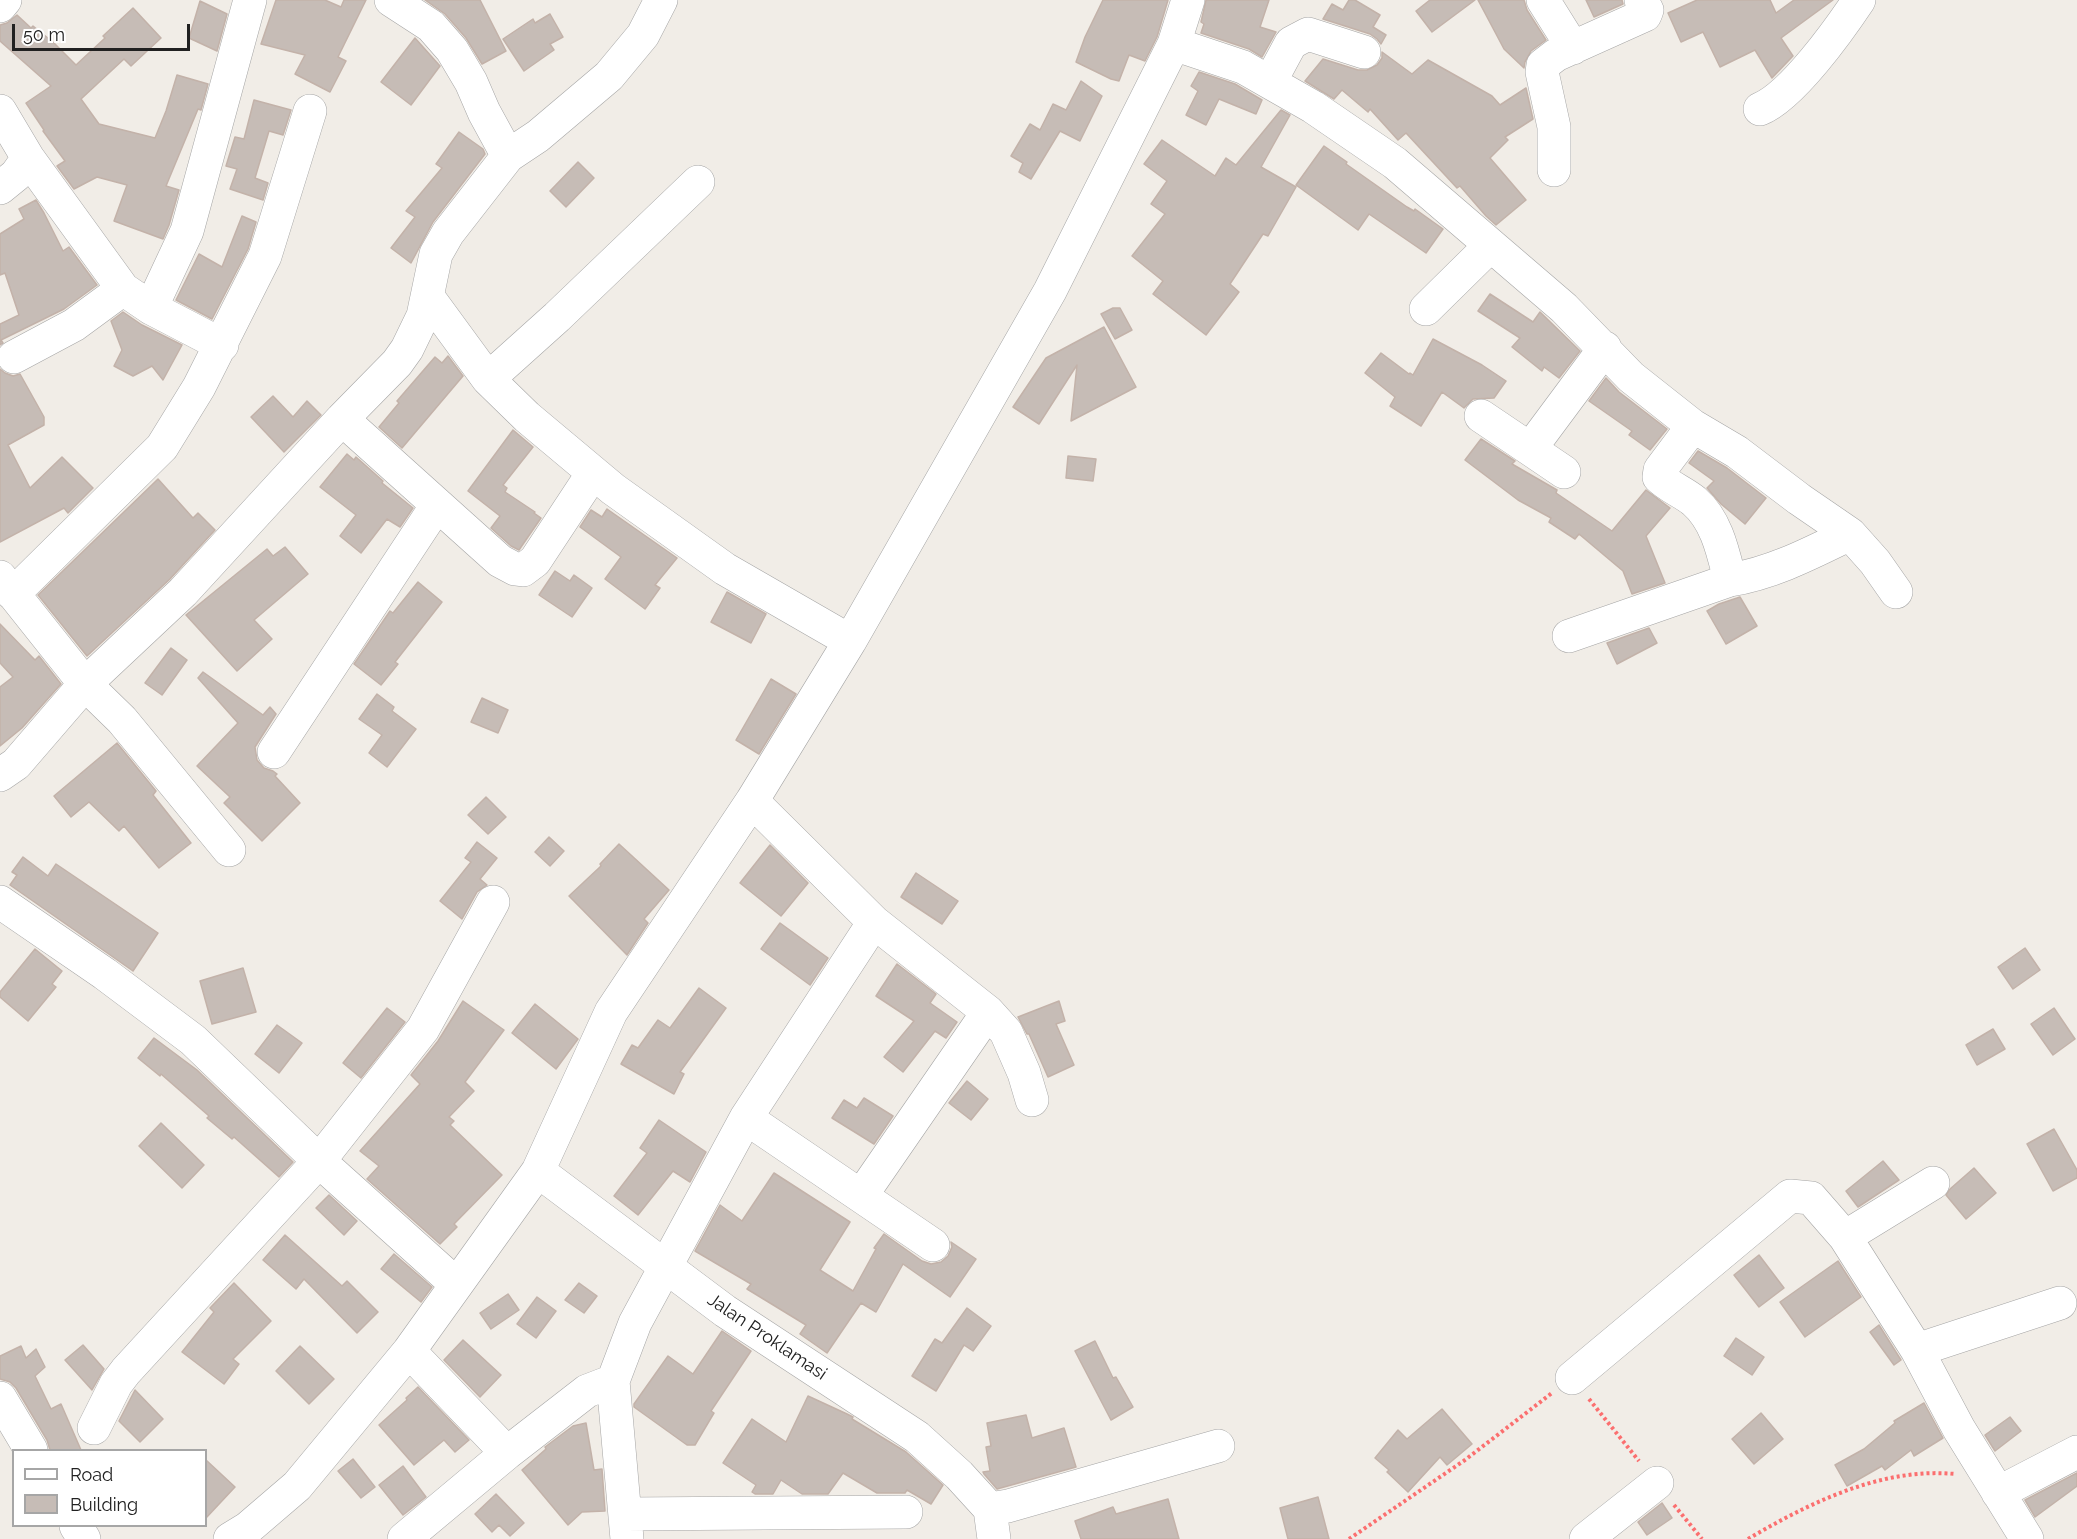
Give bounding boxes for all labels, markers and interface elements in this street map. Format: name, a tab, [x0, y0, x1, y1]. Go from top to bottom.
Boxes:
scale bar	[15, 12, 194, 50]
text: 50 m	[23, 24, 65, 45]
street label: Jalan Proklamasi	[703, 1289, 831, 1385]
legend	[12, 1449, 207, 1527]
text: Road	[70, 1464, 113, 1485]
text: Building	[70, 1494, 138, 1515]

